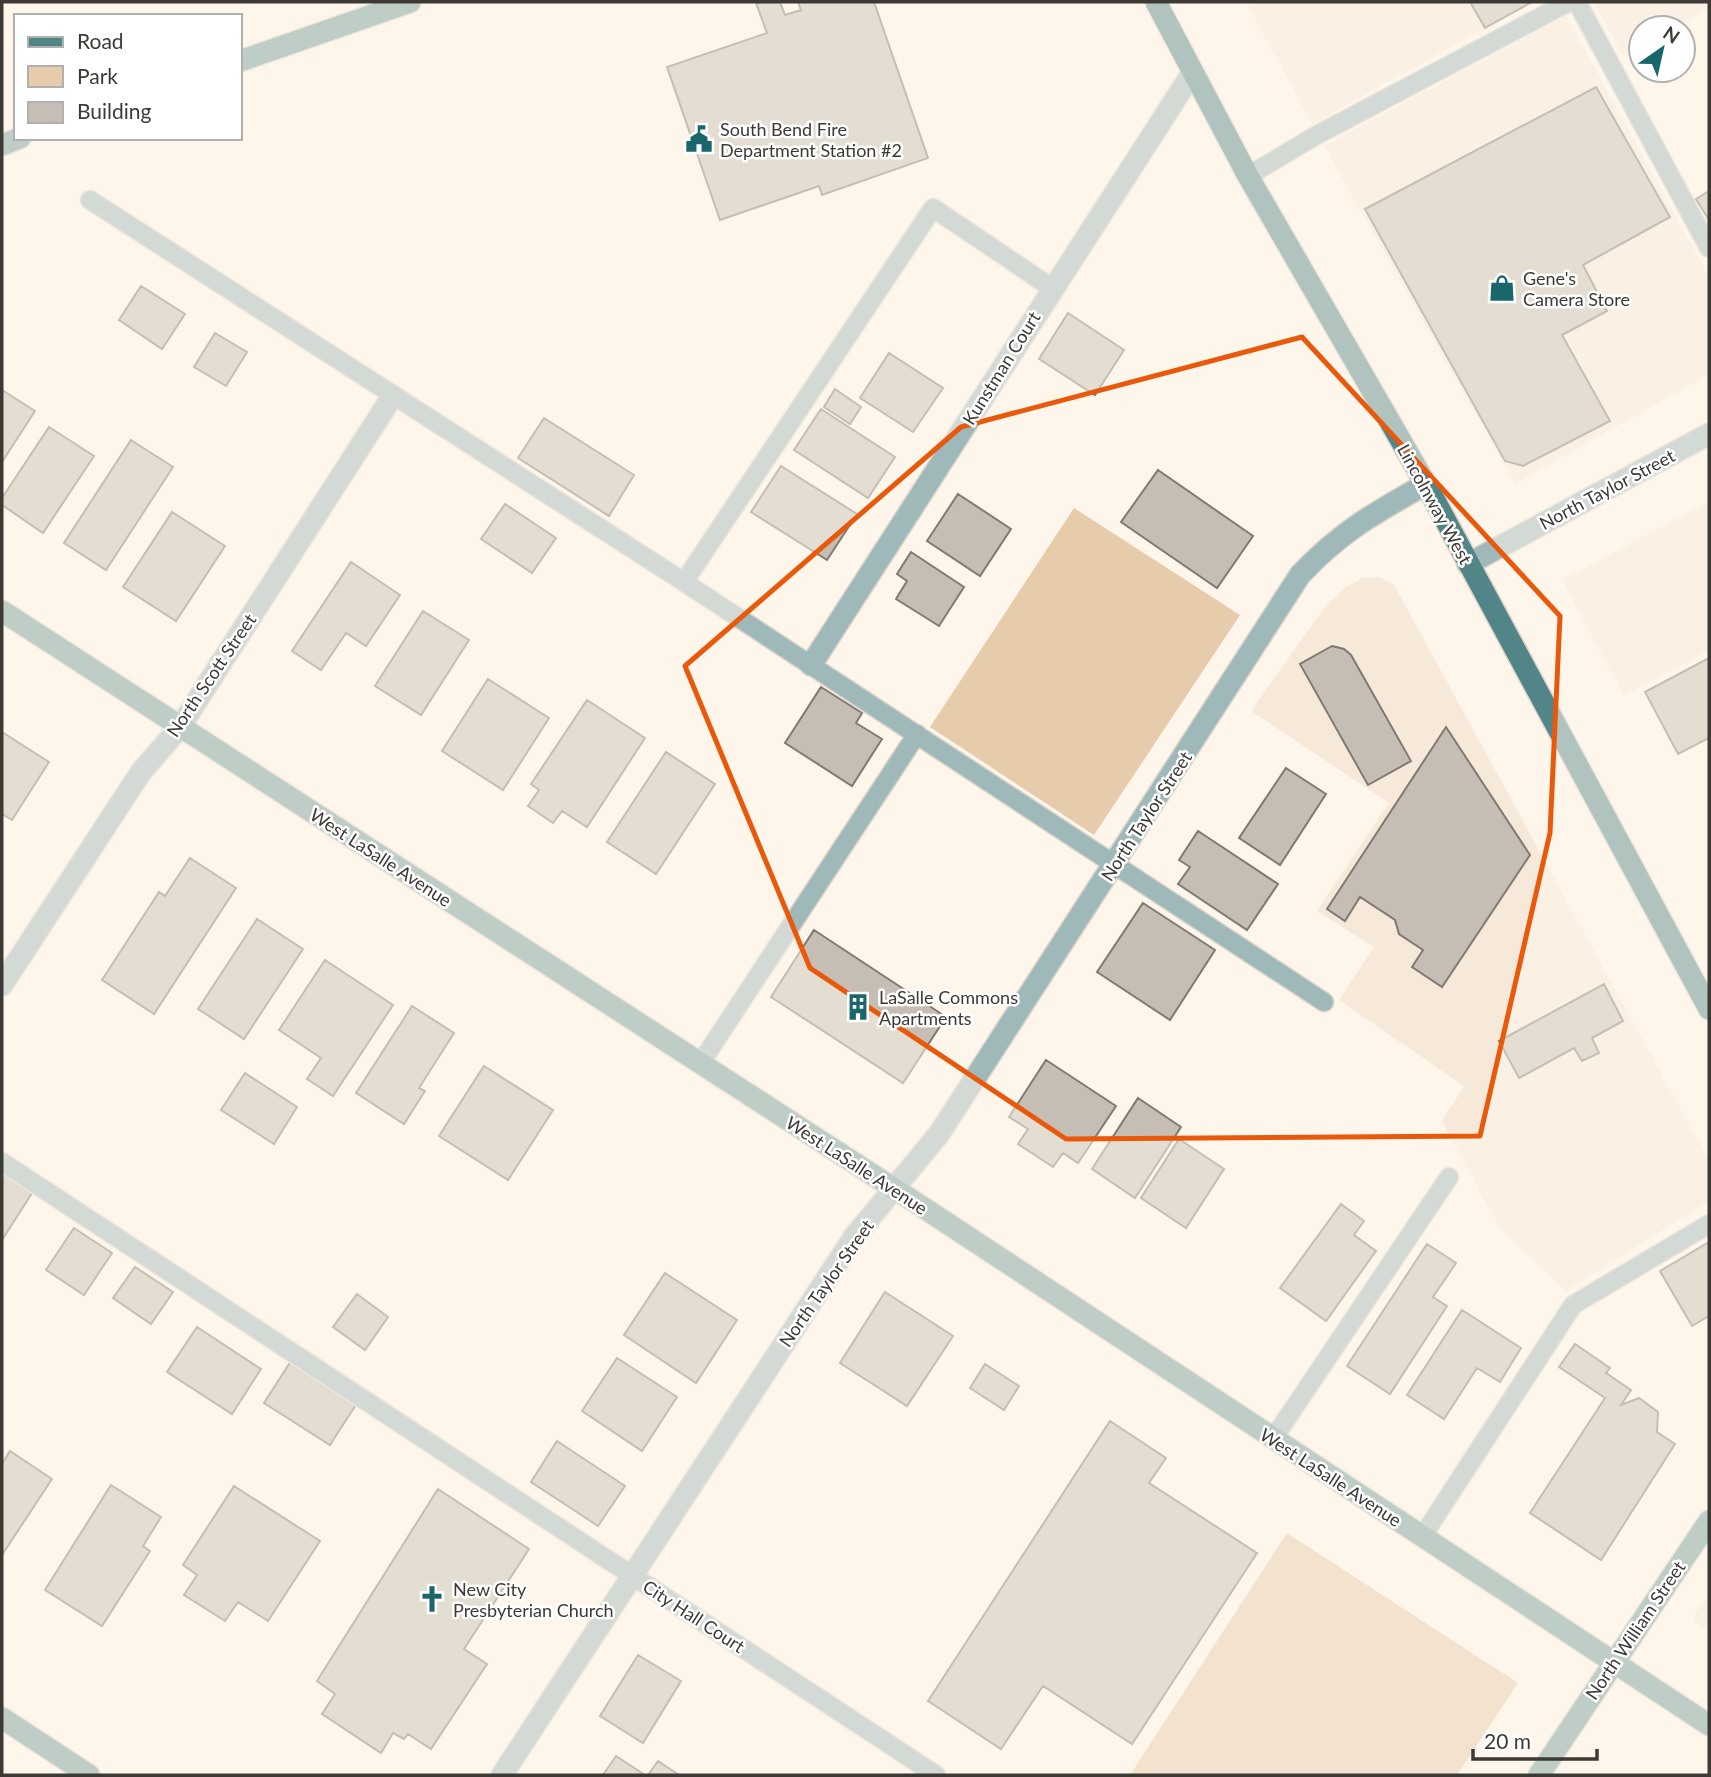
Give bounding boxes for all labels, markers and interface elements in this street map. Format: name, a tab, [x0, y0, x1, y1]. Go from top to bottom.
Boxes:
legend	[14, 14, 242, 140]
north arrow	[1627, 14, 1697, 84]
text: N	[1659, 21, 1684, 48]
text: Road	[77, 28, 124, 53]
text: Park	[77, 63, 118, 88]
text: Building	[77, 98, 152, 123]
place label: South Bend Fire Department Station #2	[720, 118, 902, 161]
public building icon: South Bend Fire Department Station #2	[684, 124, 714, 154]
place label: Gene's Camera Store	[1523, 267, 1630, 310]
shop icon: Gene's Camera Store	[1487, 273, 1517, 303]
street label: Kunstman Court	[957, 307, 1045, 429]
street label: Lincolnway West	[1393, 440, 1477, 568]
street label: North Taylor Street	[1536, 444, 1679, 534]
street label: North Scott Street	[162, 609, 261, 741]
street label: North Taylor Street	[1096, 747, 1196, 885]
street label: West LaSalle Avenue	[306, 803, 456, 911]
place label: LaSalle Commons Apartments	[879, 986, 1018, 1029]
building icon: LaSalle Commons Apartments	[843, 992, 873, 1022]
street label: West LaSalle Avenue	[782, 1111, 932, 1219]
street label: North Taylor Street	[774, 1215, 878, 1351]
street label: West LaSalle Avenue	[1256, 1423, 1406, 1531]
street label: North William Street	[1580, 1556, 1690, 1704]
street label: City Hall Court	[639, 1575, 749, 1657]
place label: New City Presbyterian Church	[453, 1578, 614, 1621]
church icon: New City Presbyterian Church	[417, 1584, 447, 1614]
scale bar	[1473, 1718, 1597, 1762]
text: 20 m	[1484, 1728, 1531, 1753]

